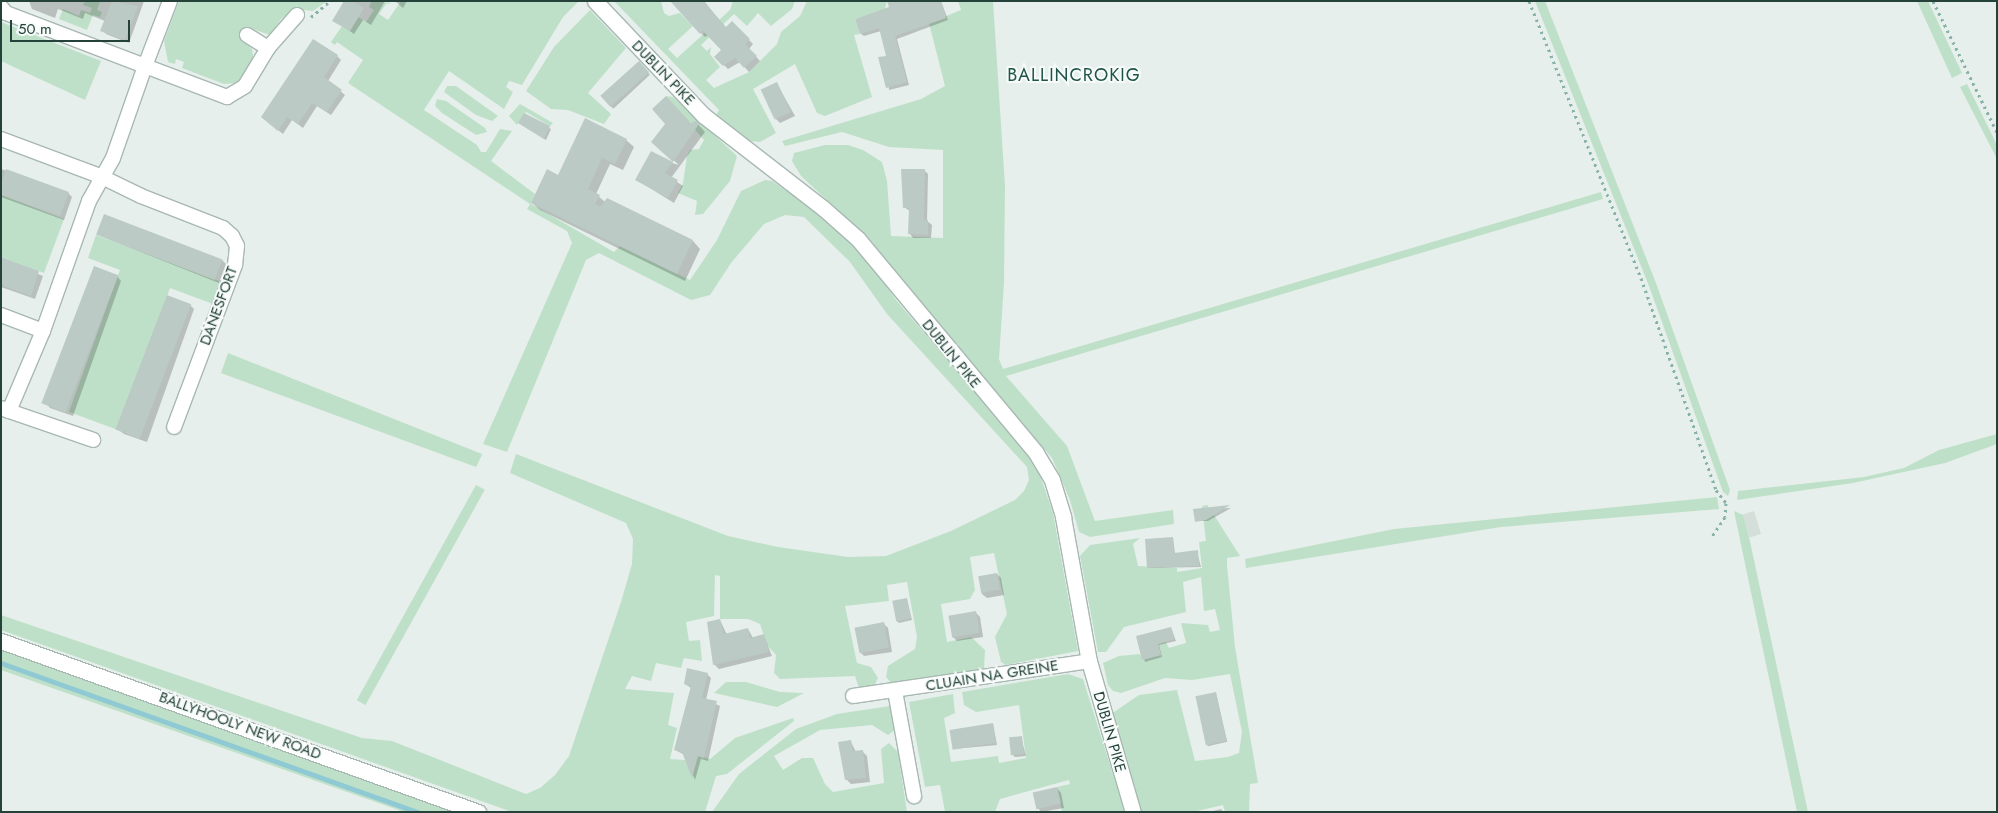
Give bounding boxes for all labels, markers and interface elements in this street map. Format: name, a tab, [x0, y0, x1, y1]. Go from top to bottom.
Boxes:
scale bar	[12, 10, 132, 42]
text: 50 m	[18, 18, 52, 40]
street label: DUBLIN PIKE	[628, 37, 698, 109]
district label: BALLINCROKIG	[1006, 64, 1142, 86]
street label: DANESFORT	[196, 264, 242, 348]
street label: DUBLIN PIKE	[918, 316, 984, 392]
street label: CLUAIN NA GREINE	[924, 657, 1060, 695]
street label: BALLYHOOLY NEW ROAD	[157, 688, 323, 764]
street label: DUBLIN PIKE	[1089, 690, 1129, 774]

